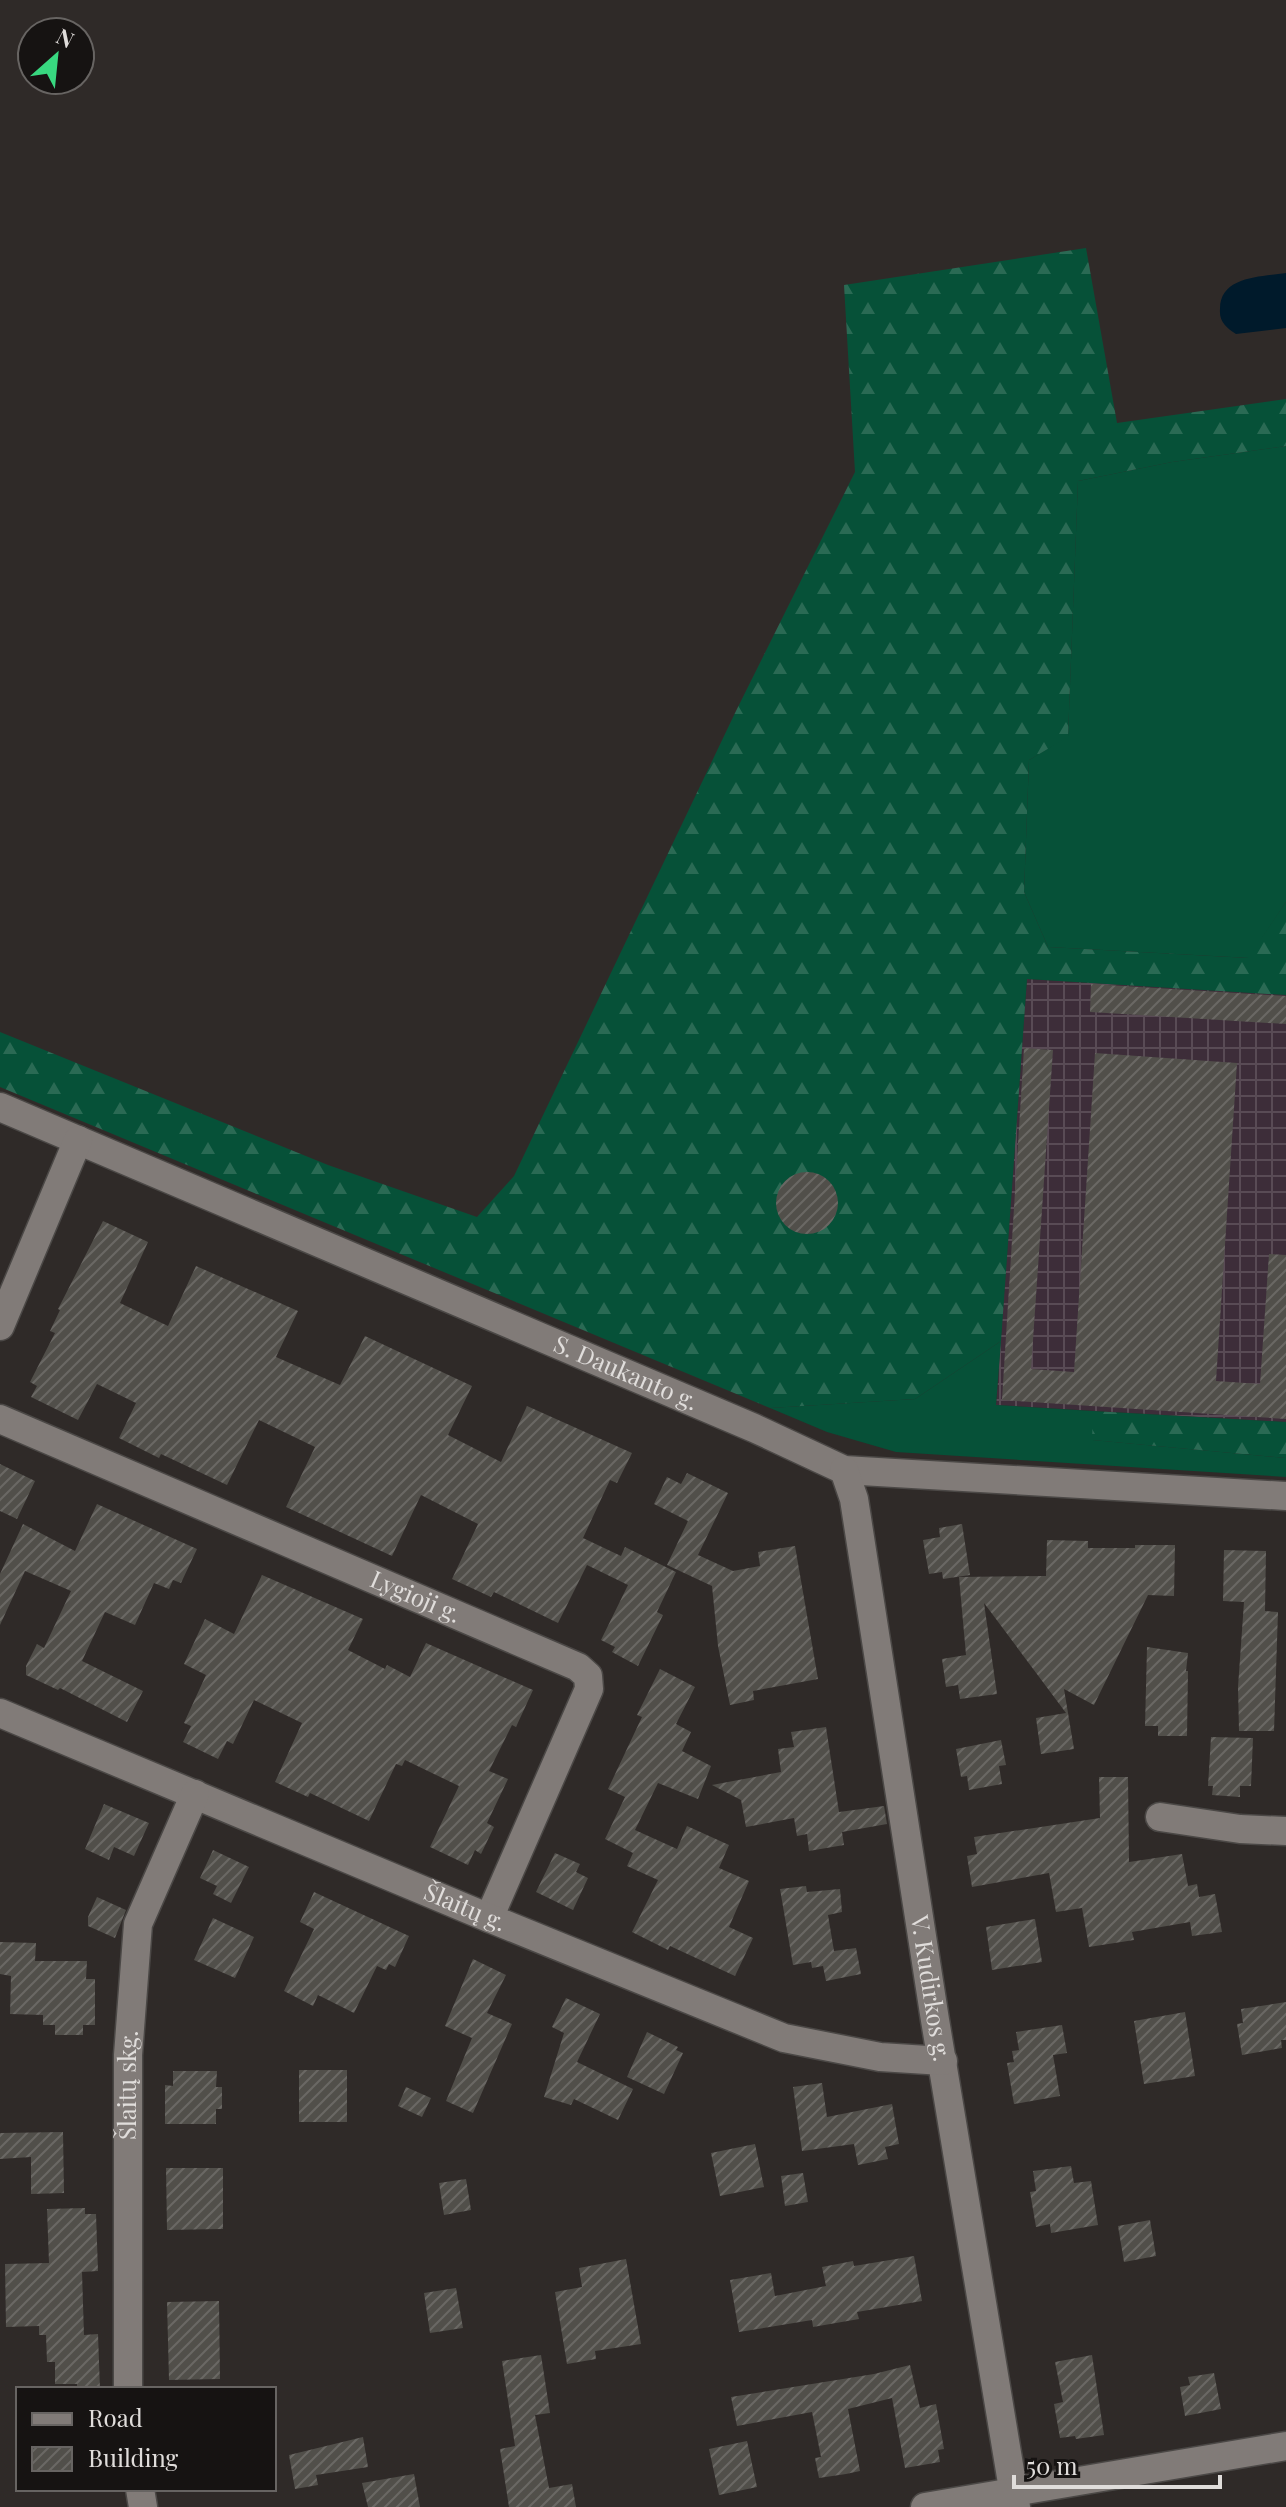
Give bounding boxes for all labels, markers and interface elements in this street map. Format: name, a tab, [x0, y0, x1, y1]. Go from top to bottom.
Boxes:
north arrow	[16, 16, 96, 96]
text: N	[52, 20, 80, 54]
street label: S. Daukanto g.	[549, 1327, 703, 1416]
street label: Lygioji g.	[366, 1562, 466, 1629]
street label: Šlaitų g.	[420, 1875, 511, 1937]
street label: V. Kudirkos g.	[905, 1912, 960, 2064]
street label: Šlaitų skg.	[110, 2029, 144, 2140]
legend	[16, 2387, 276, 2491]
text: Road	[88, 2401, 143, 2433]
scale bar	[1014, 2439, 1220, 2489]
text: Building	[88, 2441, 179, 2473]
text: 50 m	[1026, 2449, 1078, 2481]

